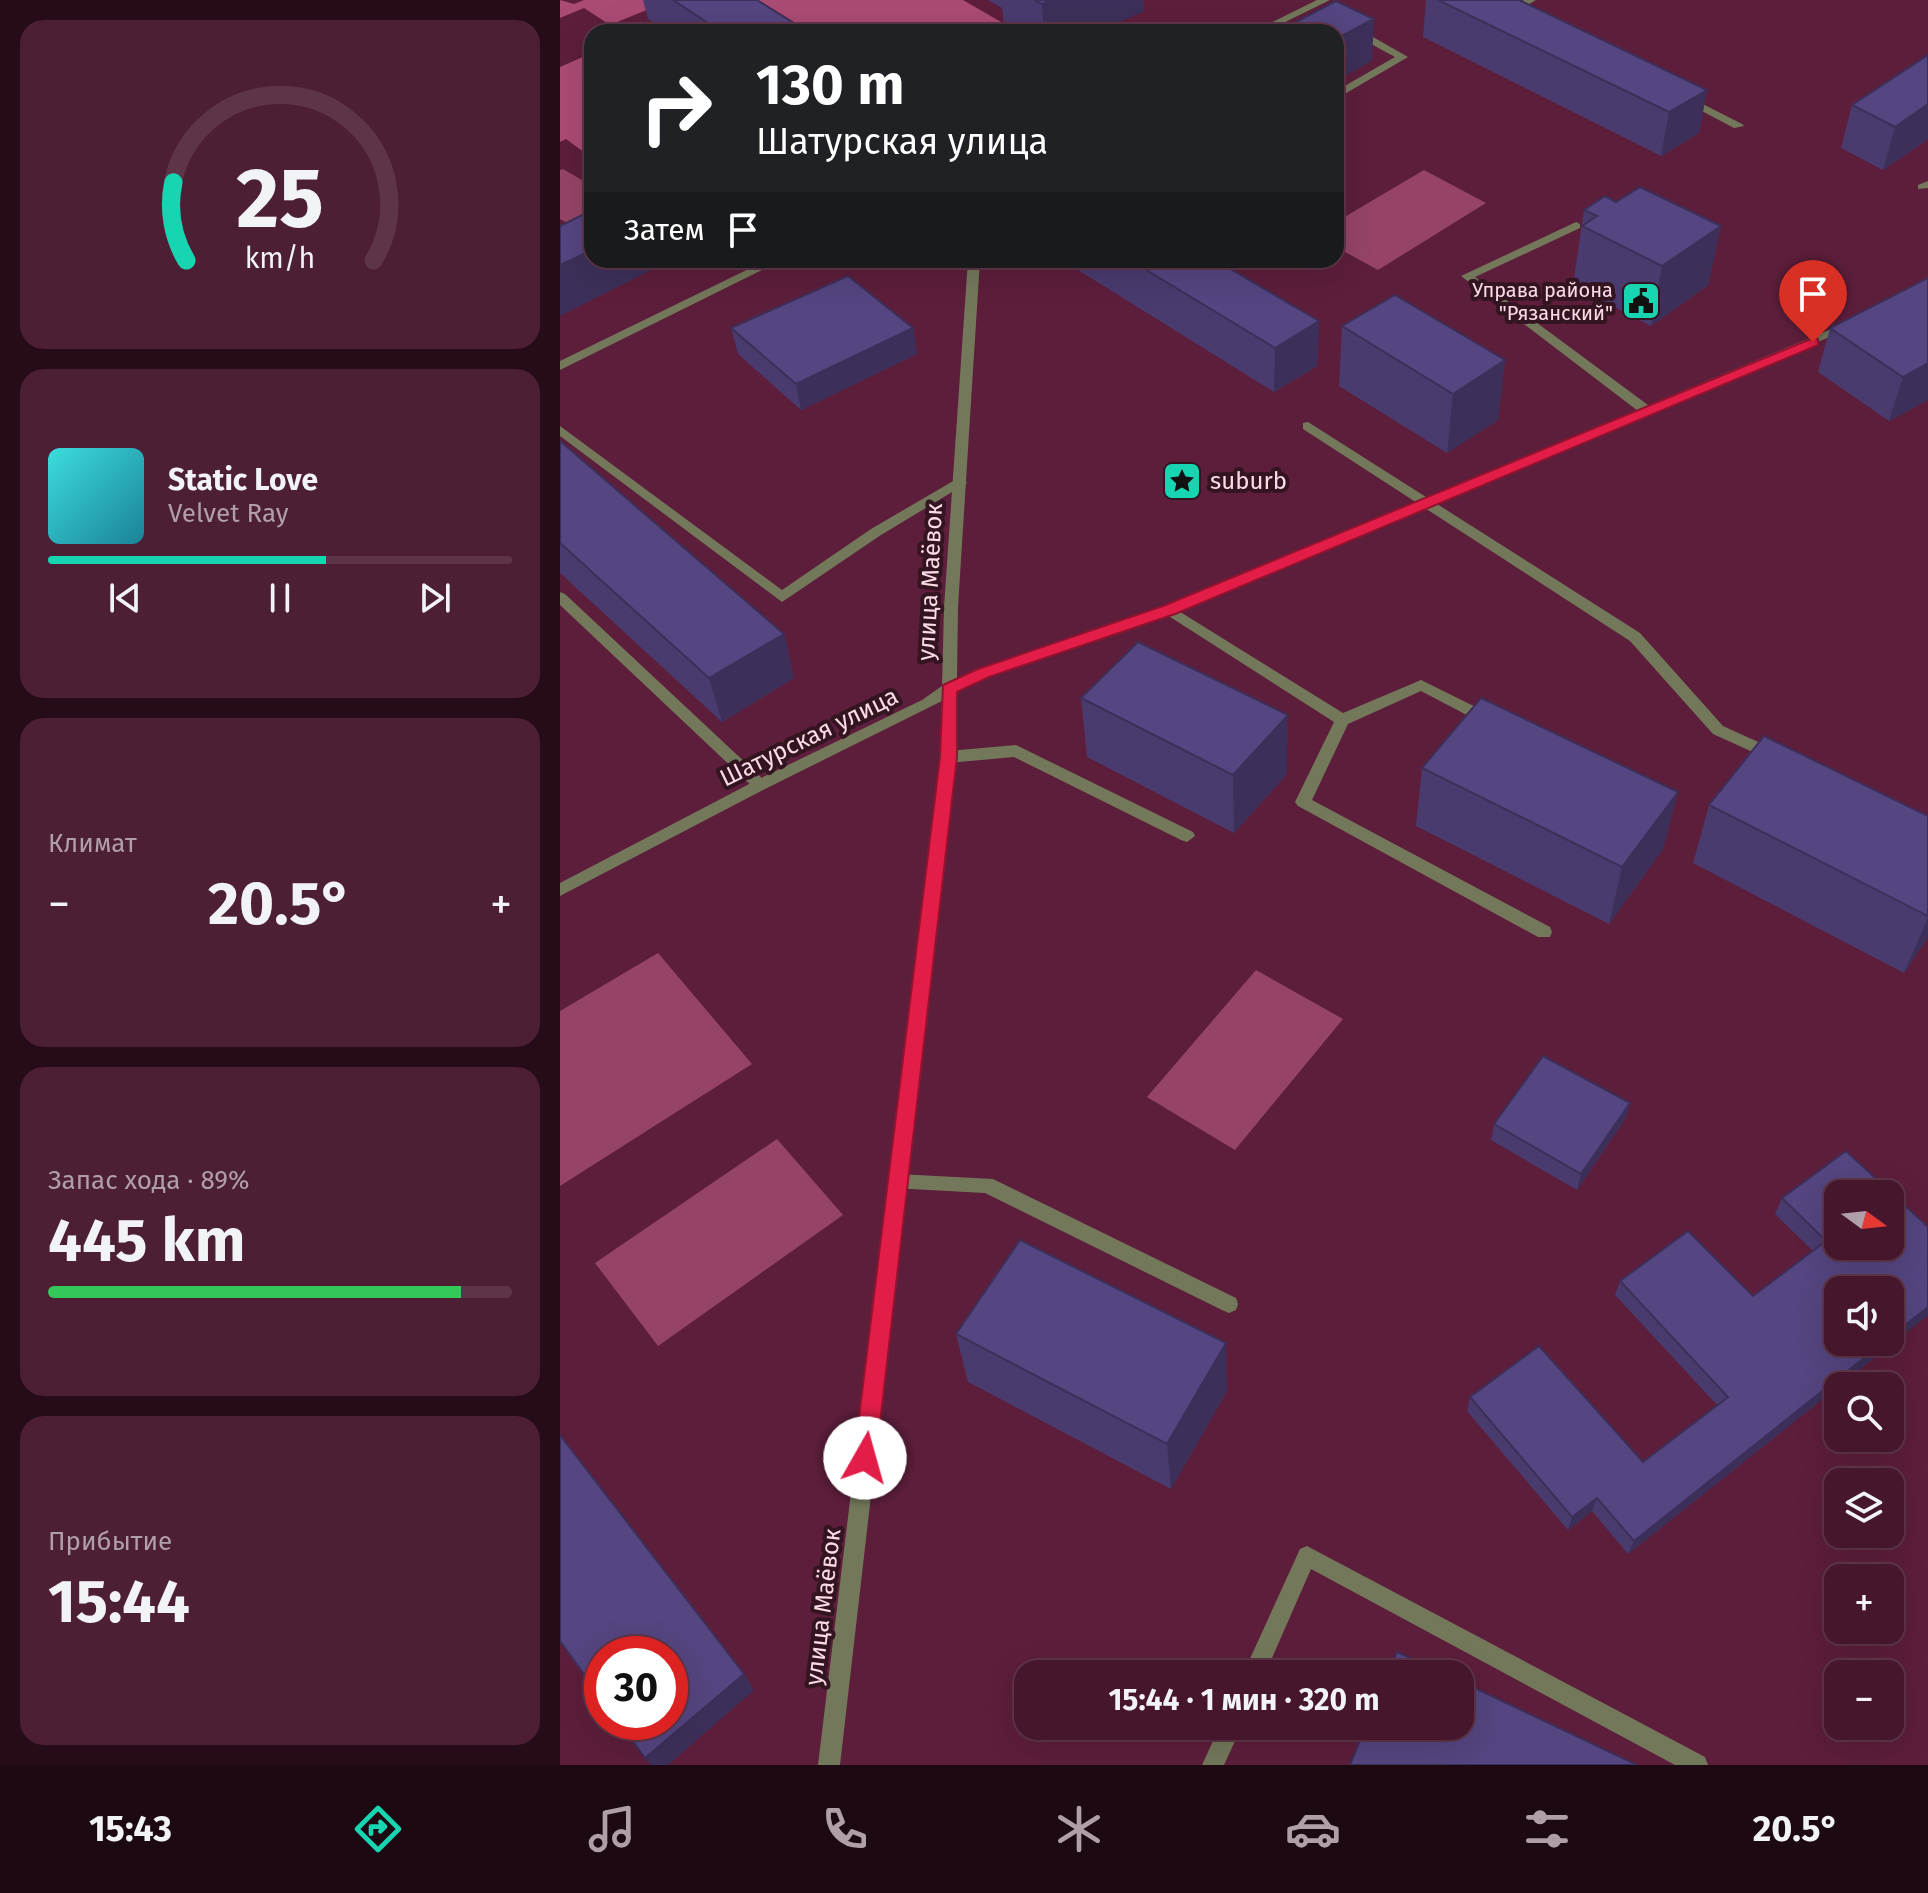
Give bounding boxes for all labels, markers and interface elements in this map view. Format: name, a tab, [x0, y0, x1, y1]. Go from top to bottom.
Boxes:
text: 130 m	[756, 52, 904, 119]
icon: right	[624, 56, 728, 160]
text: Шатурская улица	[756, 120, 1048, 164]
text: 25	[236, 148, 324, 248]
icon: arrive	[721, 208, 765, 252]
text: Затем	[624, 212, 705, 248]
text: km/h	[245, 241, 315, 276]
pin	[1779, 260, 1847, 342]
icon: arrive	[1791, 272, 1835, 316]
place label: Управа района "Рязанский"	[1472, 278, 1613, 325]
public building icon: Управа района "Рязанский"	[1620, 280, 1662, 322]
place icon: suburb	[1161, 460, 1203, 502]
text: Static Love	[168, 462, 318, 498]
place label: suburb	[1210, 467, 1287, 495]
text: Velvet Ray	[168, 498, 288, 529]
street label: улица Маёвок	[912, 502, 948, 662]
icon: previous	[103, 576, 147, 620]
icon: pause	[258, 576, 302, 620]
icon: next	[413, 576, 457, 620]
street label: Шатурская улица	[715, 682, 903, 792]
text: Климат	[48, 828, 137, 859]
text: 20.5°	[208, 868, 352, 940]
text: −	[48, 878, 70, 931]
text: +	[490, 878, 512, 931]
text: Запас хода · 89%	[48, 1165, 249, 1196]
north arrow	[1824, 1180, 1904, 1260]
map controls	[1824, 1180, 1904, 1740]
text: 445 km	[48, 1205, 245, 1277]
button: sound	[1824, 1276, 1904, 1356]
button: search	[1824, 1372, 1904, 1452]
position arrow	[823, 1416, 907, 1500]
button: layers	[1824, 1468, 1904, 1548]
text: Прибытие	[48, 1526, 172, 1557]
street label: улица Маёвок	[799, 1526, 847, 1687]
button: +	[1824, 1564, 1904, 1644]
text: 15:44	[48, 1566, 190, 1638]
speed limit sign: 30	[584, 1636, 688, 1740]
button: −	[1824, 1660, 1904, 1740]
text: 15:44 · 1 мин · 320 m	[1108, 1682, 1380, 1718]
icon: directions	[350, 1801, 406, 1857]
icon: music	[584, 1801, 640, 1857]
icon: phone	[817, 1801, 873, 1857]
icon: climate	[1051, 1801, 1107, 1857]
icon: car	[1285, 1801, 1341, 1857]
icon: filters	[1519, 1801, 1575, 1857]
text: 15:43	[89, 1807, 172, 1851]
text: 20.5°	[1753, 1807, 1839, 1851]

